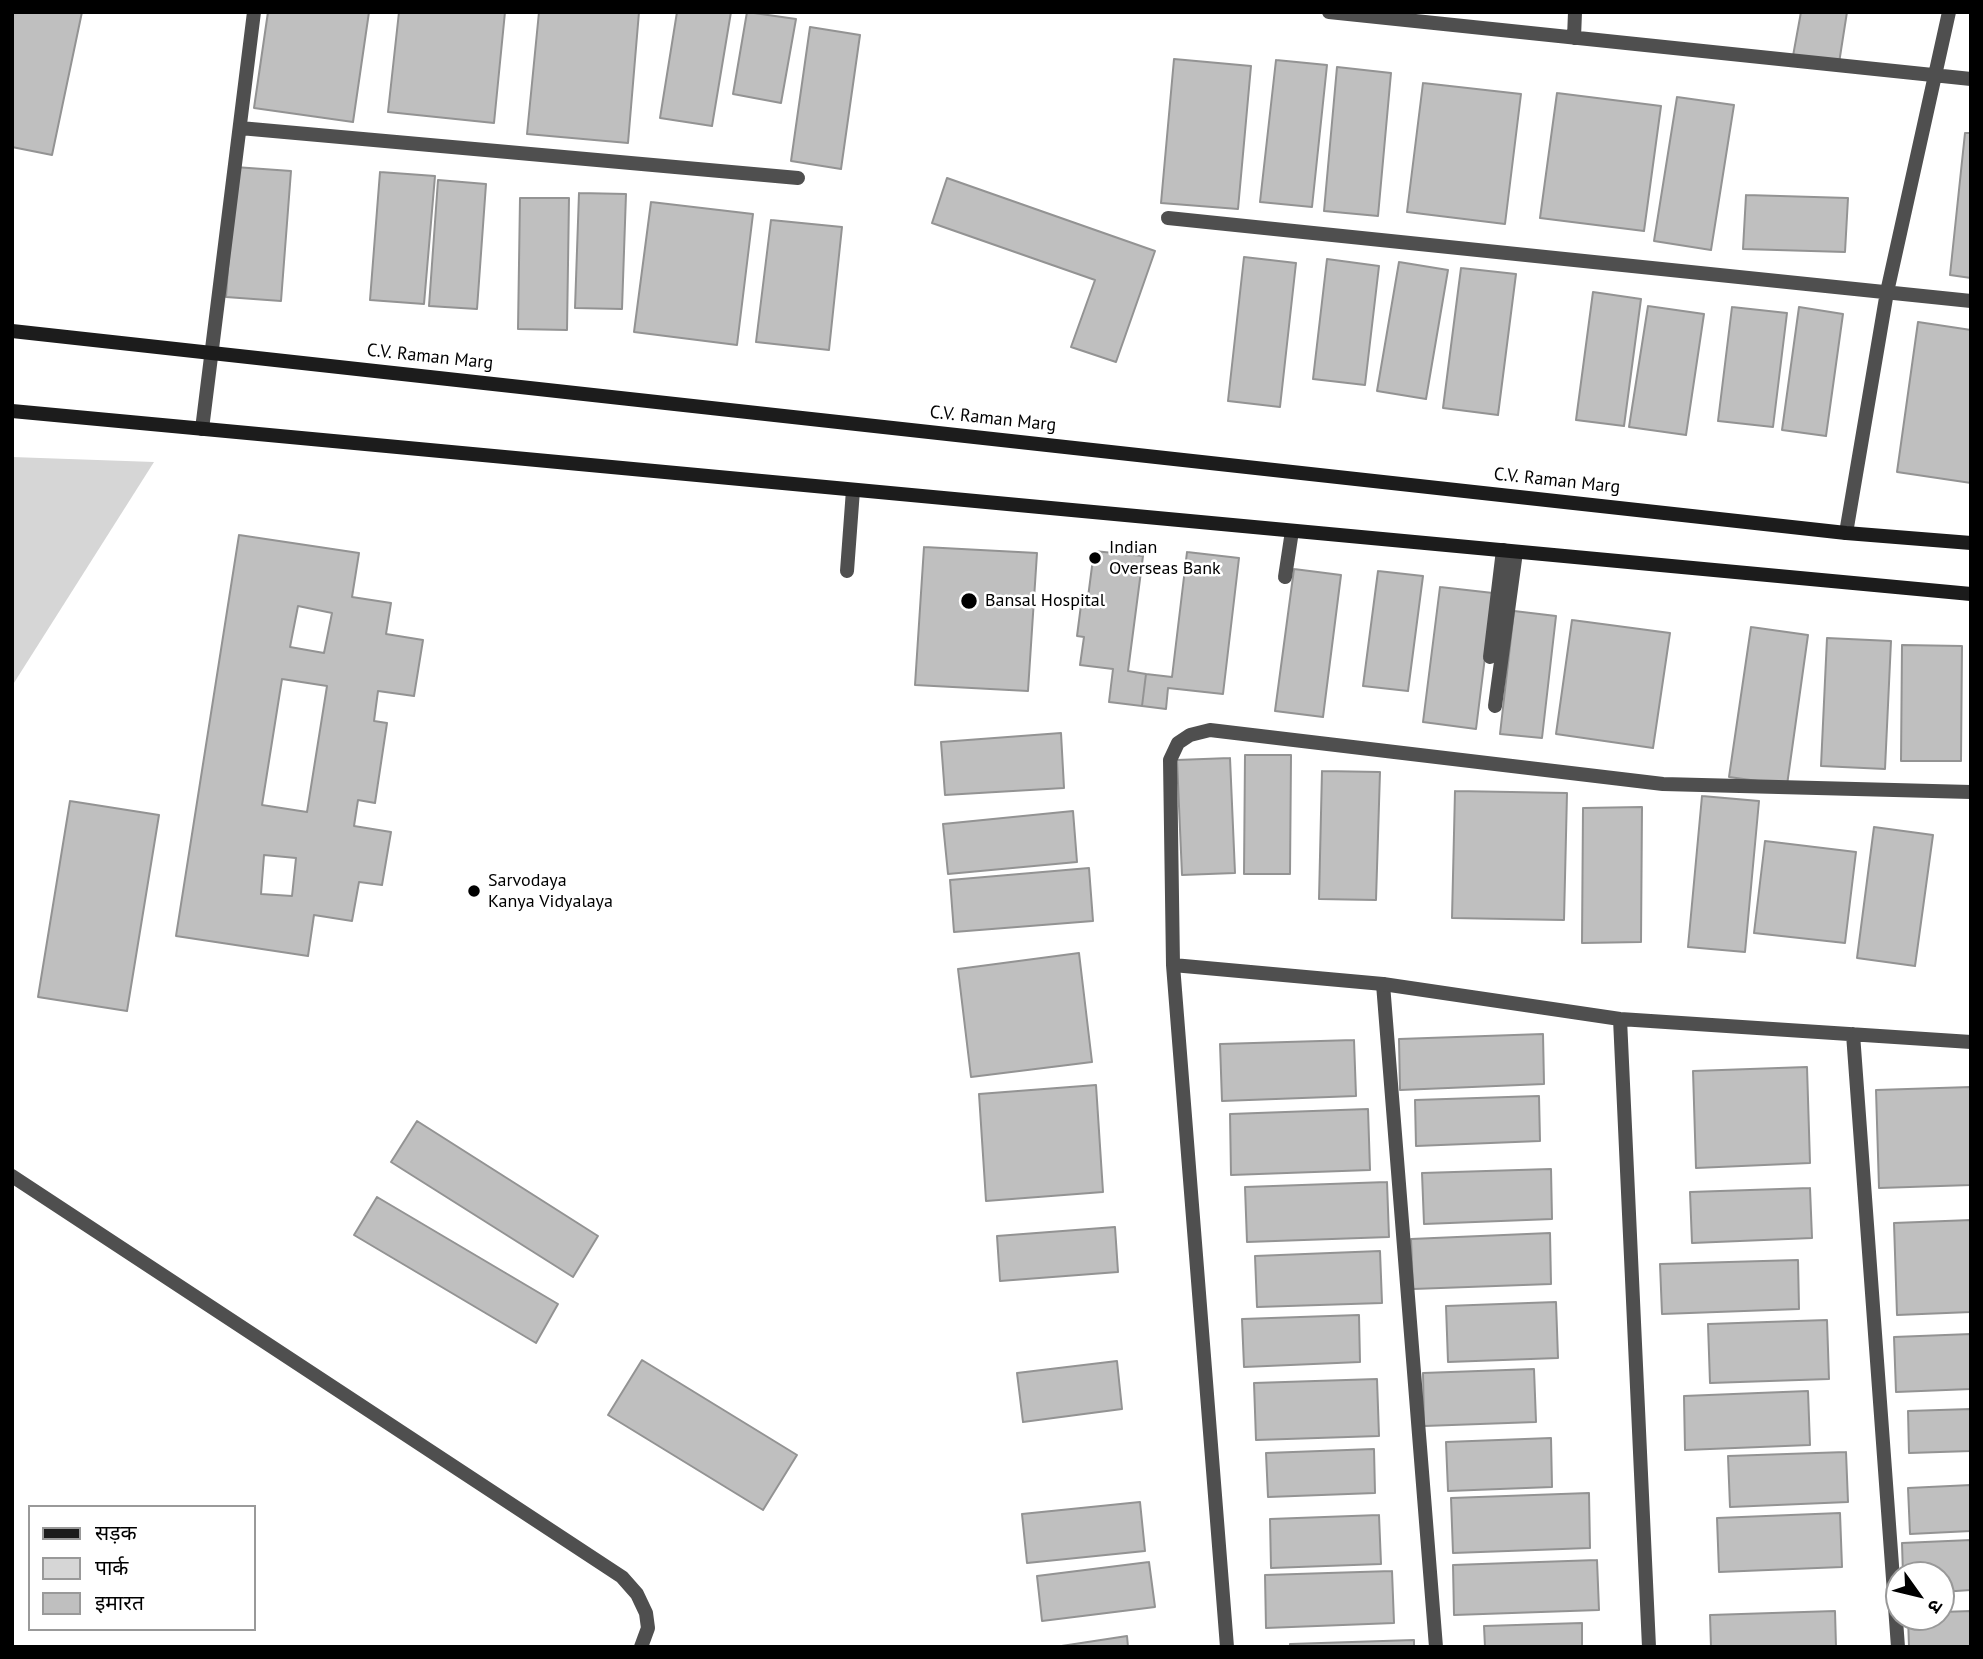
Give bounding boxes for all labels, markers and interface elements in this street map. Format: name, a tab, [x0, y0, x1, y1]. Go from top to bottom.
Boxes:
street label: C.V. Raman Marg	[366, 340, 494, 374]
street label: C.V. Raman Marg	[929, 402, 1057, 436]
street label: C.V. Raman Marg	[1493, 464, 1621, 498]
place label: Indian Overseas Bank	[1109, 537, 1221, 580]
marker: Indian Overseas Bank	[1087, 550, 1103, 566]
place label: Bansal Hospital	[985, 590, 1105, 612]
marker: Bansal Hospital	[959, 591, 979, 611]
place label: Sarvodaya Kanya Vidyalaya	[488, 870, 613, 912]
marker: Sarvodaya Kanya Vidyalaya	[466, 883, 482, 899]
legend	[28, 1505, 256, 1631]
text: सड़क	[95, 1519, 137, 1546]
text: पार्क	[95, 1554, 129, 1581]
north arrow	[1885, 1561, 1955, 1631]
text: इमारत	[95, 1589, 144, 1616]
text: उ	[1923, 1595, 1949, 1618]

